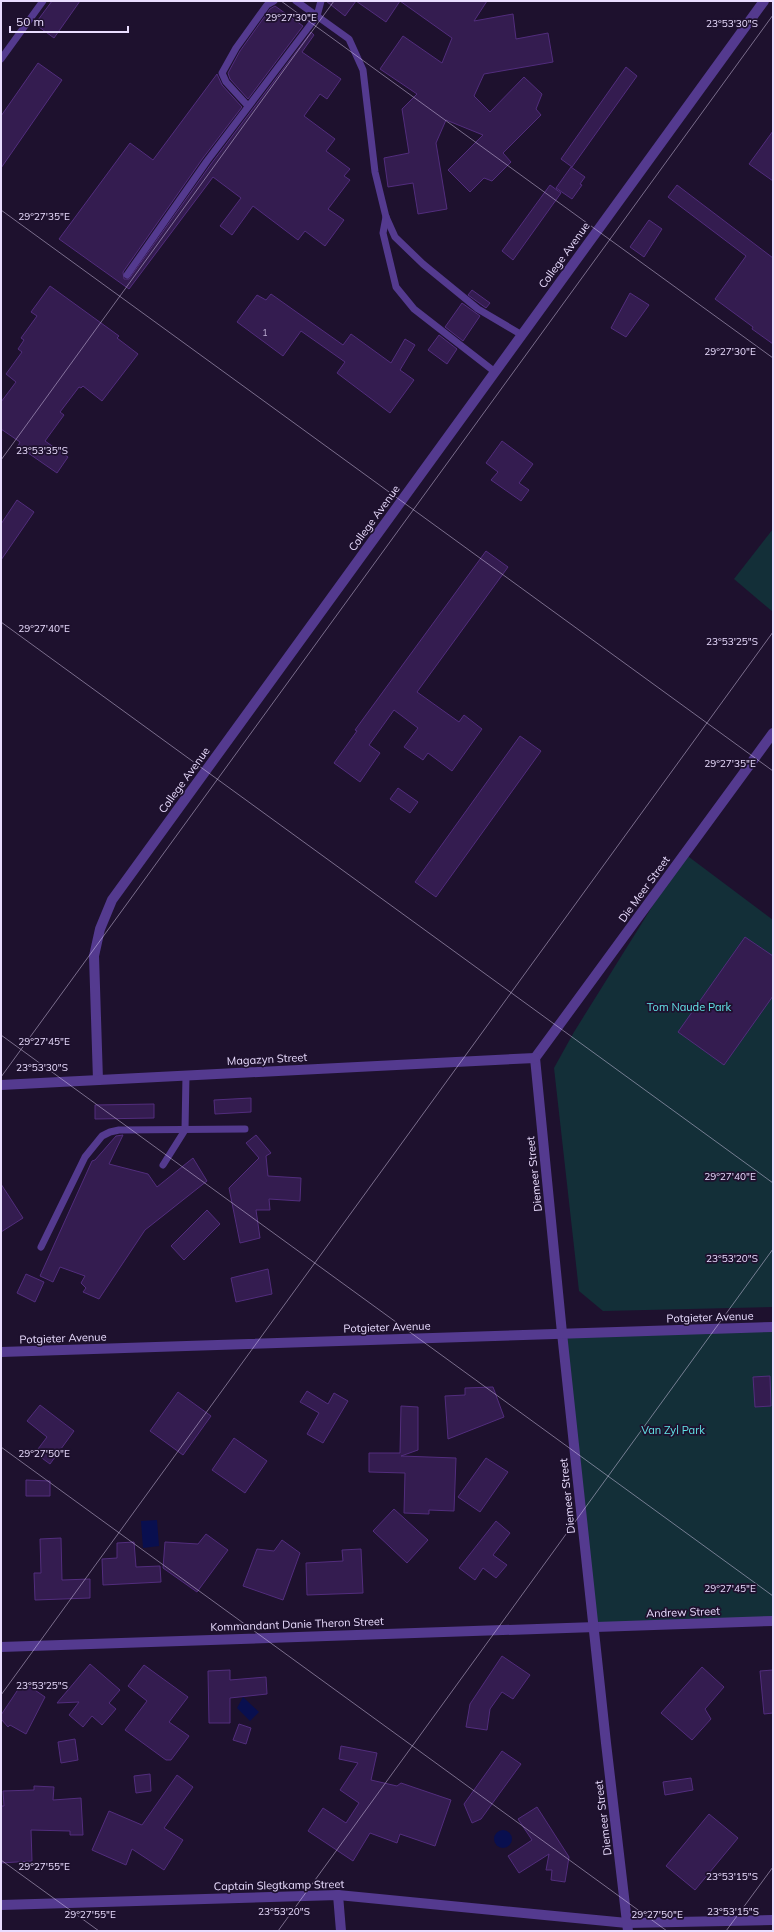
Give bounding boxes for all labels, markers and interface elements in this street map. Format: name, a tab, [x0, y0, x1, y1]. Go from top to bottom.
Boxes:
scale bar	[10, 8, 128, 34]
text: 29°27'30"E	[265, 11, 317, 24]
text: 50 m	[16, 14, 44, 29]
text: 23°53'30"S	[706, 17, 758, 30]
text: 29°27'35"E	[18, 210, 70, 223]
street label: College Avenue	[535, 219, 593, 291]
house number: 1	[262, 327, 268, 338]
text: 29°27'30"E	[704, 345, 756, 358]
text: 23°53'35"S	[16, 444, 68, 457]
street label: College Avenue	[345, 482, 403, 554]
text: 29°27'40"E	[18, 622, 70, 635]
text: 23°53'25"S	[706, 635, 758, 648]
street label: College Avenue	[155, 744, 213, 816]
text: 29°27'35"E	[704, 757, 756, 770]
street label: Die Meer Street	[615, 853, 673, 925]
park label: Tom Naude Park	[647, 1000, 732, 1014]
text: 29°27'45"E	[18, 1035, 70, 1048]
street label: Magazyn Street	[226, 1050, 308, 1068]
text: 23°53'30"S	[16, 1061, 68, 1074]
street label: Diemeer Street	[523, 1135, 545, 1212]
text: 29°27'40"E	[704, 1170, 756, 1183]
text: 23°53'20"S	[706, 1252, 758, 1265]
street label: Potgieter Avenue	[666, 1308, 754, 1326]
street label: Potgieter Avenue	[343, 1318, 431, 1336]
street label: Potgieter Avenue	[19, 1329, 107, 1347]
park label: Van Zyl Park	[641, 1423, 705, 1437]
text: 29°27'50"E	[18, 1447, 70, 1460]
street label: Diemeer Street	[556, 1457, 578, 1534]
text: 29°27'45"E	[704, 1582, 756, 1595]
street label: Andrew Street	[646, 1604, 720, 1620]
street label: Kommandant Danie Theron Street	[210, 1614, 384, 1634]
text: 23°53'25"S	[16, 1679, 68, 1692]
street label: Diemeer Street	[591, 1779, 615, 1856]
text: 29°27'55"E	[18, 1860, 70, 1873]
text: 23°53'15"S	[706, 1870, 758, 1883]
street label: Captain Slegtkamp Street	[214, 1877, 345, 1893]
text: 23°53'20"S	[258, 1905, 310, 1918]
text: 23°53'15"S	[707, 1905, 759, 1918]
text: 29°27'55"E	[64, 1908, 116, 1921]
text: 29°27'50"E	[631, 1908, 683, 1921]

